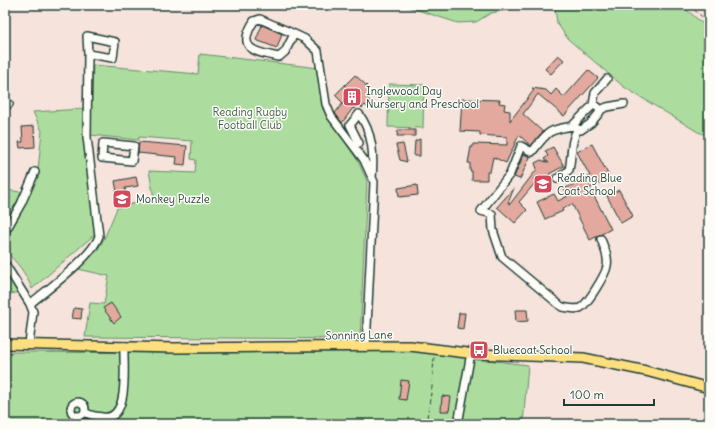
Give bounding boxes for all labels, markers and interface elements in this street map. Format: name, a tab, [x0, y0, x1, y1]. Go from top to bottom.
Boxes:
place label: Inglewood Day Nursery and Preschool	[366, 84, 479, 111]
building icon: Inglewood Day Nursery and Preschool	[341, 86, 363, 108]
park label: Reading Rugby Football Club	[213, 105, 287, 132]
place label: Reading Blue Coat School	[557, 171, 622, 198]
school or university icon: Reading Blue Coat School	[532, 173, 554, 195]
school or university icon: Monkey Puzzle	[111, 188, 133, 210]
place label: Monkey Puzzle	[136, 192, 210, 206]
street label: Sonning Lane	[325, 327, 393, 343]
bus stop icon: Bluecoat School	[468, 339, 490, 361]
place label: Bluecoat School	[493, 343, 572, 357]
scale bar	[564, 381, 654, 407]
text: 100 m	[570, 387, 604, 402]

